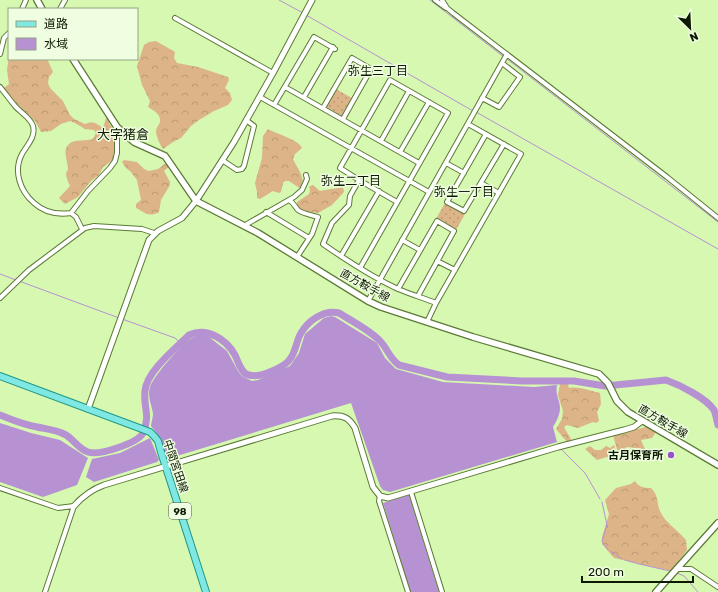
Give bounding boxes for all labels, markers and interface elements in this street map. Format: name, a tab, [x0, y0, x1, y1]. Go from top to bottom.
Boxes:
legend	[8, 8, 138, 60]
north arrow	[670, 8, 710, 48]
text: 道路	[44, 17, 68, 31]
text: N	[688, 29, 700, 44]
text: 水域	[44, 37, 68, 51]
district label: 弥生三丁目	[348, 64, 408, 78]
district label: 大字猪倉	[97, 127, 149, 142]
district label: 弥生二丁目	[321, 174, 381, 188]
district label: 弥生一丁目	[434, 185, 494, 199]
street label: 直方鞍手線	[338, 266, 392, 304]
street label: 直方鞍手線	[636, 402, 690, 441]
street label: 中間宮田線	[160, 438, 191, 494]
place label: 古月保育所	[608, 449, 663, 462]
marker: 古月保育所	[666, 450, 676, 460]
road number: 98	[169, 503, 191, 519]
scale bar	[582, 558, 693, 584]
text: 200 m	[588, 565, 624, 579]

